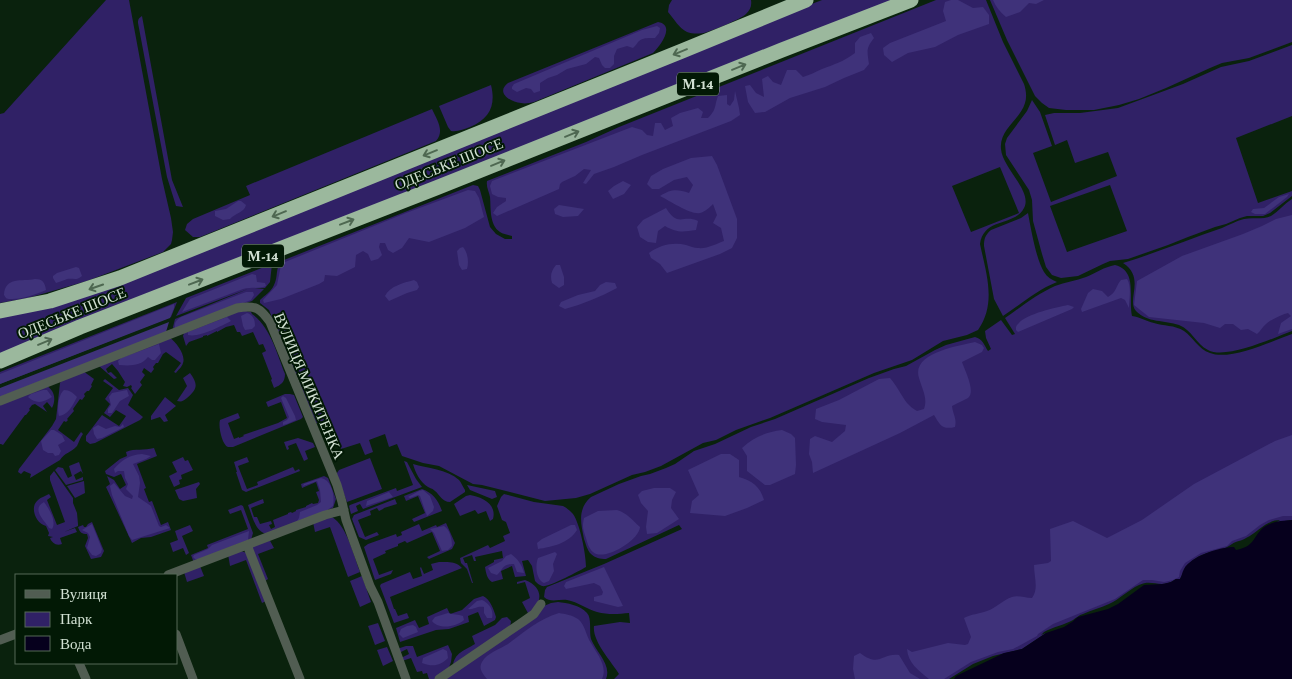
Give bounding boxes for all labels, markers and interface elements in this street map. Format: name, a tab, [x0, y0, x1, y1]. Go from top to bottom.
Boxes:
one-way arrow	[673, 48, 688, 57]
one-way arrow	[731, 62, 746, 72]
road number: М-14	[677, 72, 719, 96]
one-way arrow	[563, 129, 579, 138]
street label: ОДЕСЬКЕ ШОСЕ	[393, 135, 505, 193]
one-way arrow	[423, 149, 438, 158]
one-way arrow	[490, 158, 506, 167]
one-way arrow	[272, 210, 287, 219]
one-way arrow	[339, 217, 354, 227]
road number: М-14	[242, 245, 284, 268]
one-way arrow	[188, 277, 203, 286]
one-way arrow	[89, 283, 104, 292]
street label: ОДЕСЬКЕ ШОСЕ	[16, 284, 128, 342]
street label: ВУЛИЦЯ МИКИТЕНКА	[271, 310, 347, 462]
one-way arrow	[37, 337, 52, 346]
legend	[15, 574, 178, 664]
text: Вулиця	[60, 586, 107, 602]
text: Парк	[60, 611, 93, 627]
text: Вода	[60, 636, 92, 652]

